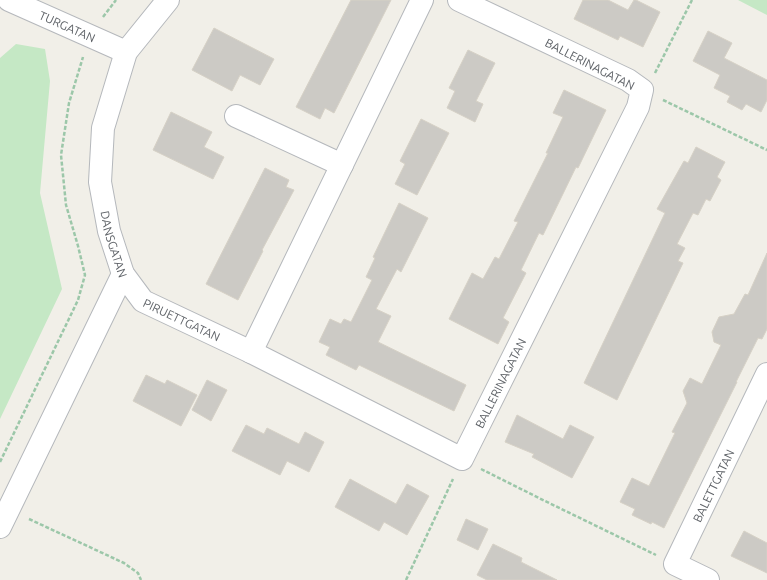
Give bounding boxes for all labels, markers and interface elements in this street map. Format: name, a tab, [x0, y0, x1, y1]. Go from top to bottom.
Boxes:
street label: TURGATAN	[38, 8, 97, 44]
street label: BALLERINAGATAN	[543, 36, 637, 92]
street label: DANSGATAN	[99, 210, 130, 279]
street label: PIRUETTGATAN	[141, 296, 222, 343]
street label: BALLERINAGATAN	[472, 336, 528, 430]
street label: BALETTGATAN	[690, 447, 736, 524]

